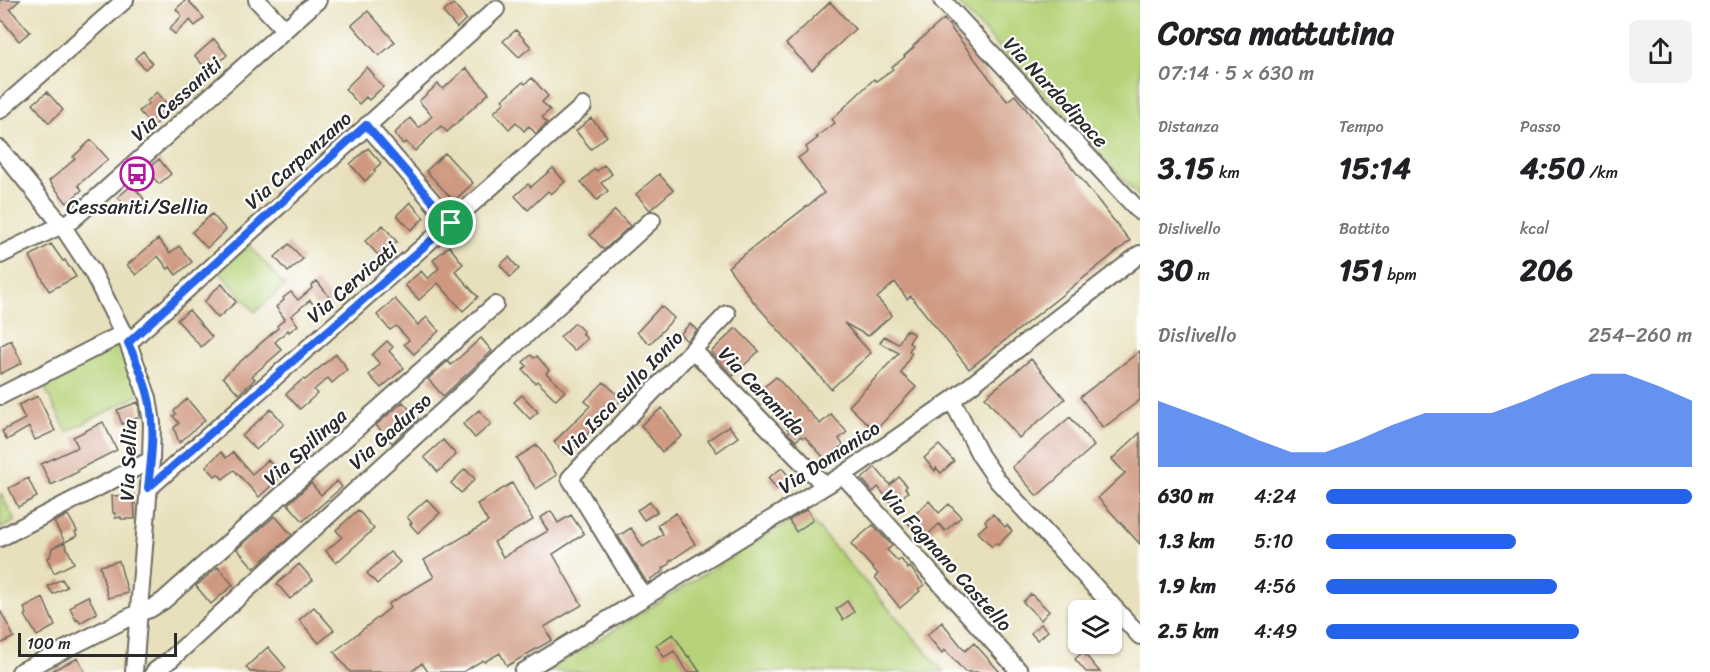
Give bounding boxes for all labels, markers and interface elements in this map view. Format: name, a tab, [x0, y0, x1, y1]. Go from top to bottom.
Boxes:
text: Corsa mattutina	[1158, 4, 1394, 62]
button: share	[1629, 20, 1692, 83]
street label: Via Nardodipace	[994, 28, 1117, 156]
street label: Via Cessaniti	[122, 48, 231, 150]
text: 07:14 · 5 × 630 m	[1158, 56, 1314, 91]
street label: Via Carpanzano	[236, 102, 360, 219]
text: Distanza	[1158, 112, 1219, 141]
text: Tempo	[1339, 112, 1384, 141]
text: Passo	[1520, 112, 1561, 141]
text: 3.15	[1158, 141, 1215, 195]
text: 15:14	[1339, 141, 1411, 195]
text: 4:50	[1520, 141, 1585, 195]
bus stop icon: Cessaniti/Sellia	[119, 156, 155, 192]
text: km	[1215, 158, 1240, 187]
text: /km	[1585, 158, 1618, 187]
place label: Cessaniti/Sellia	[66, 190, 208, 225]
pin	[425, 197, 476, 248]
icon: arrive	[434, 206, 467, 239]
text: Dislivello	[1158, 214, 1221, 243]
text: Battito	[1339, 214, 1390, 243]
text: kcal	[1520, 214, 1549, 243]
street label: Via Cervicati	[299, 232, 406, 332]
text: 30	[1158, 243, 1193, 297]
text: 151	[1339, 243, 1383, 297]
text: 206	[1520, 243, 1573, 297]
text: m	[1193, 260, 1210, 289]
text: bpm	[1383, 260, 1417, 289]
text: Dislivello	[1158, 318, 1236, 353]
text: 254–260 m	[1588, 318, 1692, 353]
street label: Via Isca sullo Ionio	[552, 322, 692, 465]
street label: Via Ceramida	[709, 338, 814, 445]
street label: Via Gadurso	[340, 384, 440, 479]
street label: Via Spilinga	[255, 399, 356, 495]
street label: Via Domanico	[771, 411, 888, 504]
street label: Via Sellia	[110, 418, 147, 502]
text: 630 m	[1158, 479, 1214, 514]
text: 4:24	[1254, 479, 1297, 514]
street label: Via Fagnano Castello	[872, 481, 1021, 640]
text: 1.3 km	[1158, 524, 1215, 559]
text: 5:10	[1254, 524, 1293, 559]
text: 1.9 km	[1158, 569, 1216, 604]
text: 4:56	[1254, 569, 1296, 604]
map controls	[1068, 600, 1122, 654]
button: layers	[1068, 600, 1122, 654]
text: 2.5 km	[1158, 614, 1219, 649]
text: 4:49	[1254, 614, 1297, 649]
text: 100 m	[27, 629, 71, 658]
scale bar	[18, 630, 177, 658]

